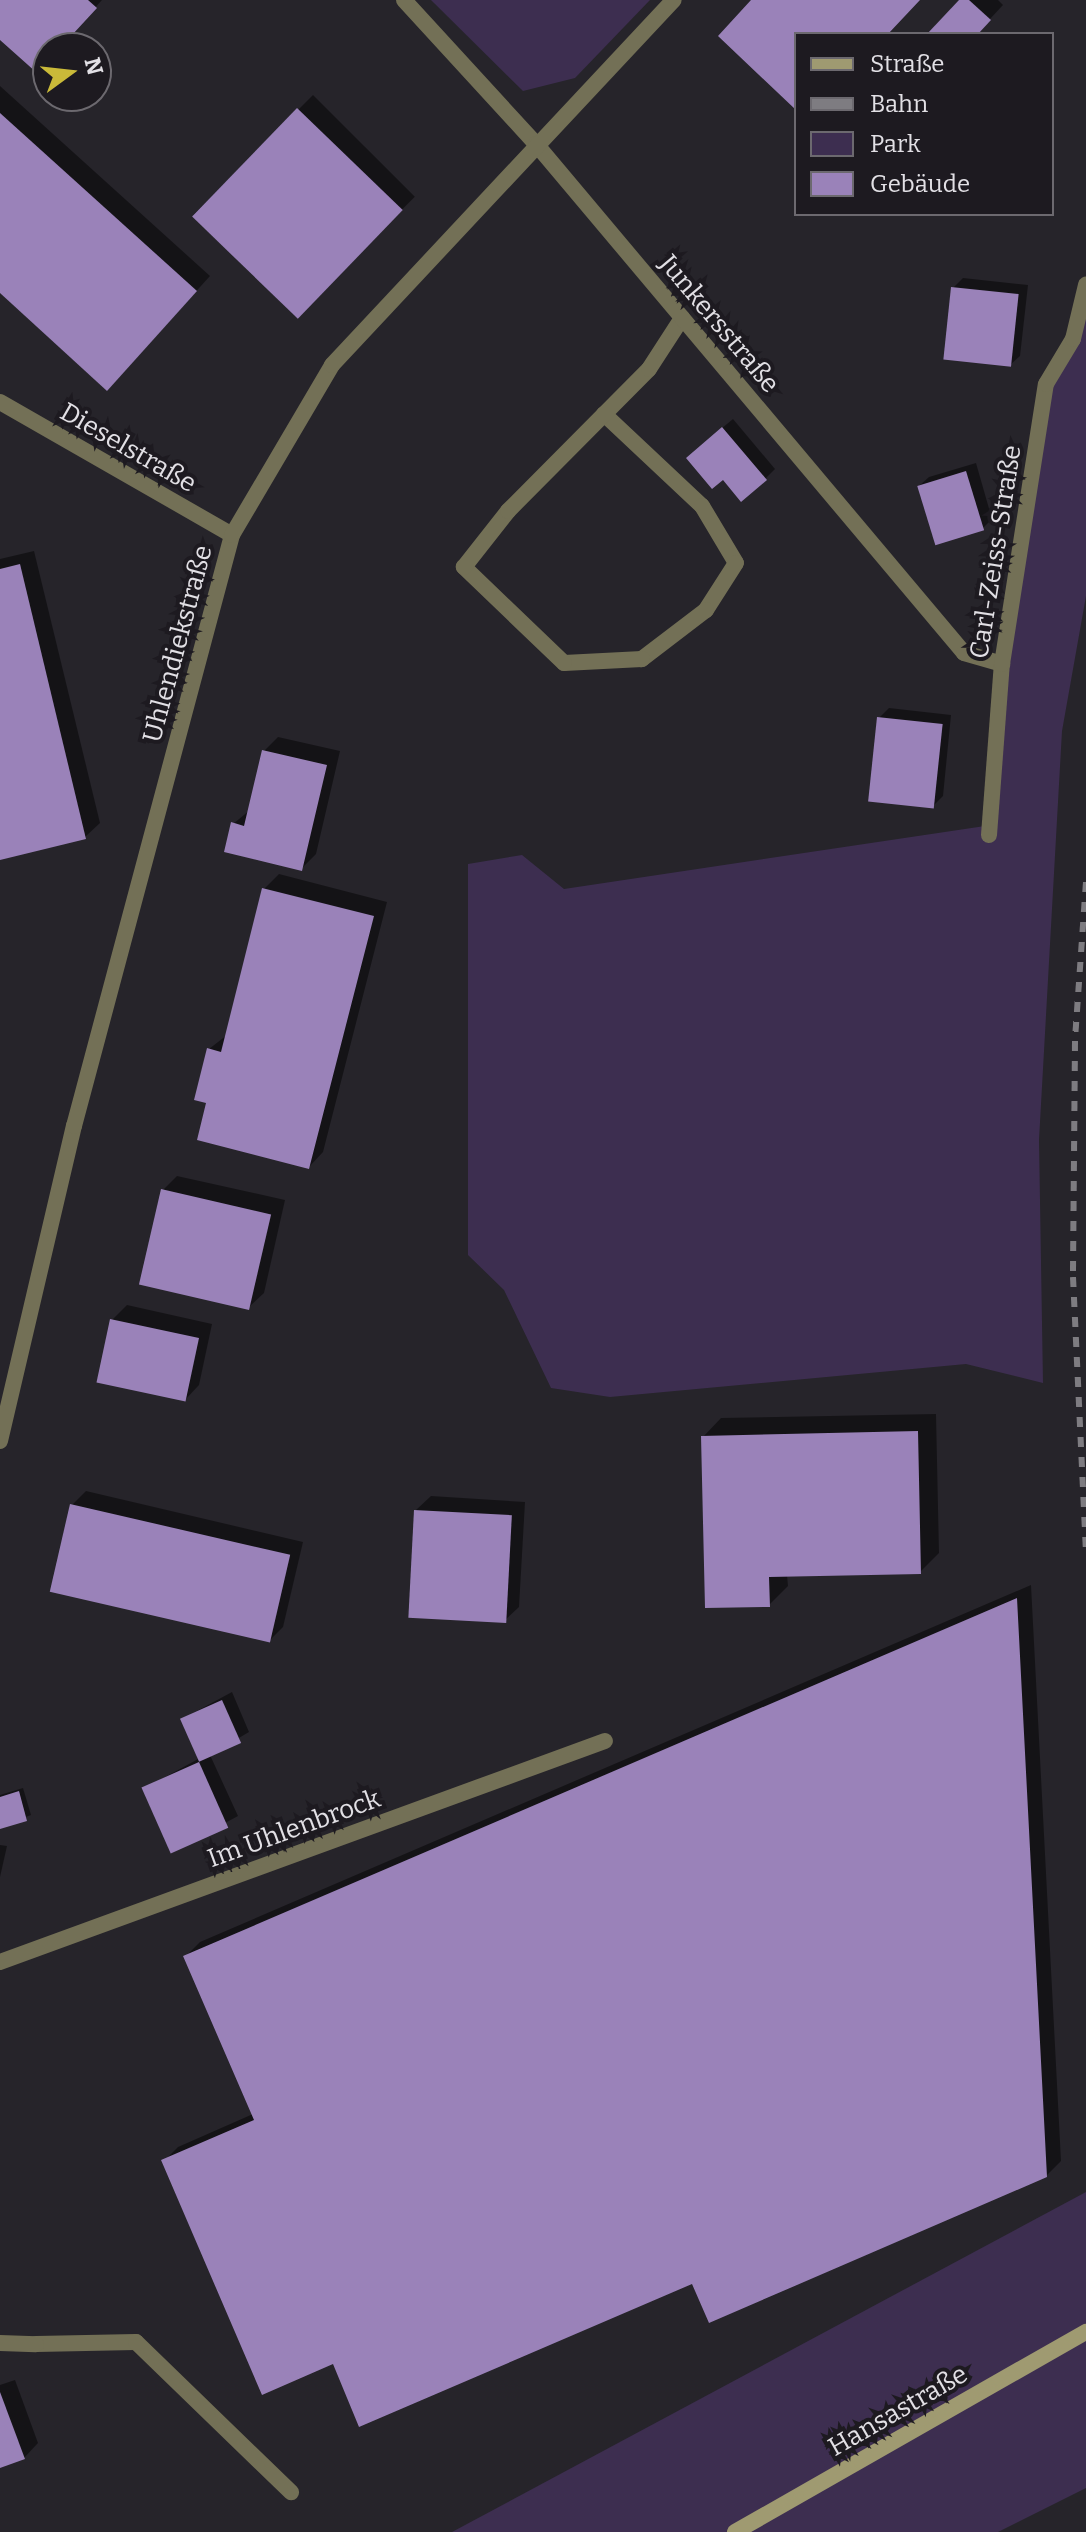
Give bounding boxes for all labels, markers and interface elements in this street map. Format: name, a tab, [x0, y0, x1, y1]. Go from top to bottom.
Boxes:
north arrow	[32, 32, 112, 112]
legend	[794, 32, 1054, 216]
text: Straße	[870, 50, 944, 78]
text: N	[78, 54, 109, 78]
text: Bahn	[870, 90, 928, 118]
text: Park	[870, 130, 921, 158]
text: Gebäude	[870, 170, 970, 198]
street label: Junkersstraße	[652, 249, 786, 399]
street label: Dieselstraße	[54, 396, 202, 500]
street label: Carl-Zeiss-Straße	[964, 443, 1028, 661]
street label: Uhlendiekstraße	[137, 542, 219, 746]
street label: Im Uhlenbrock	[203, 1783, 385, 1875]
street label: Hansastraße	[823, 2359, 973, 2463]

